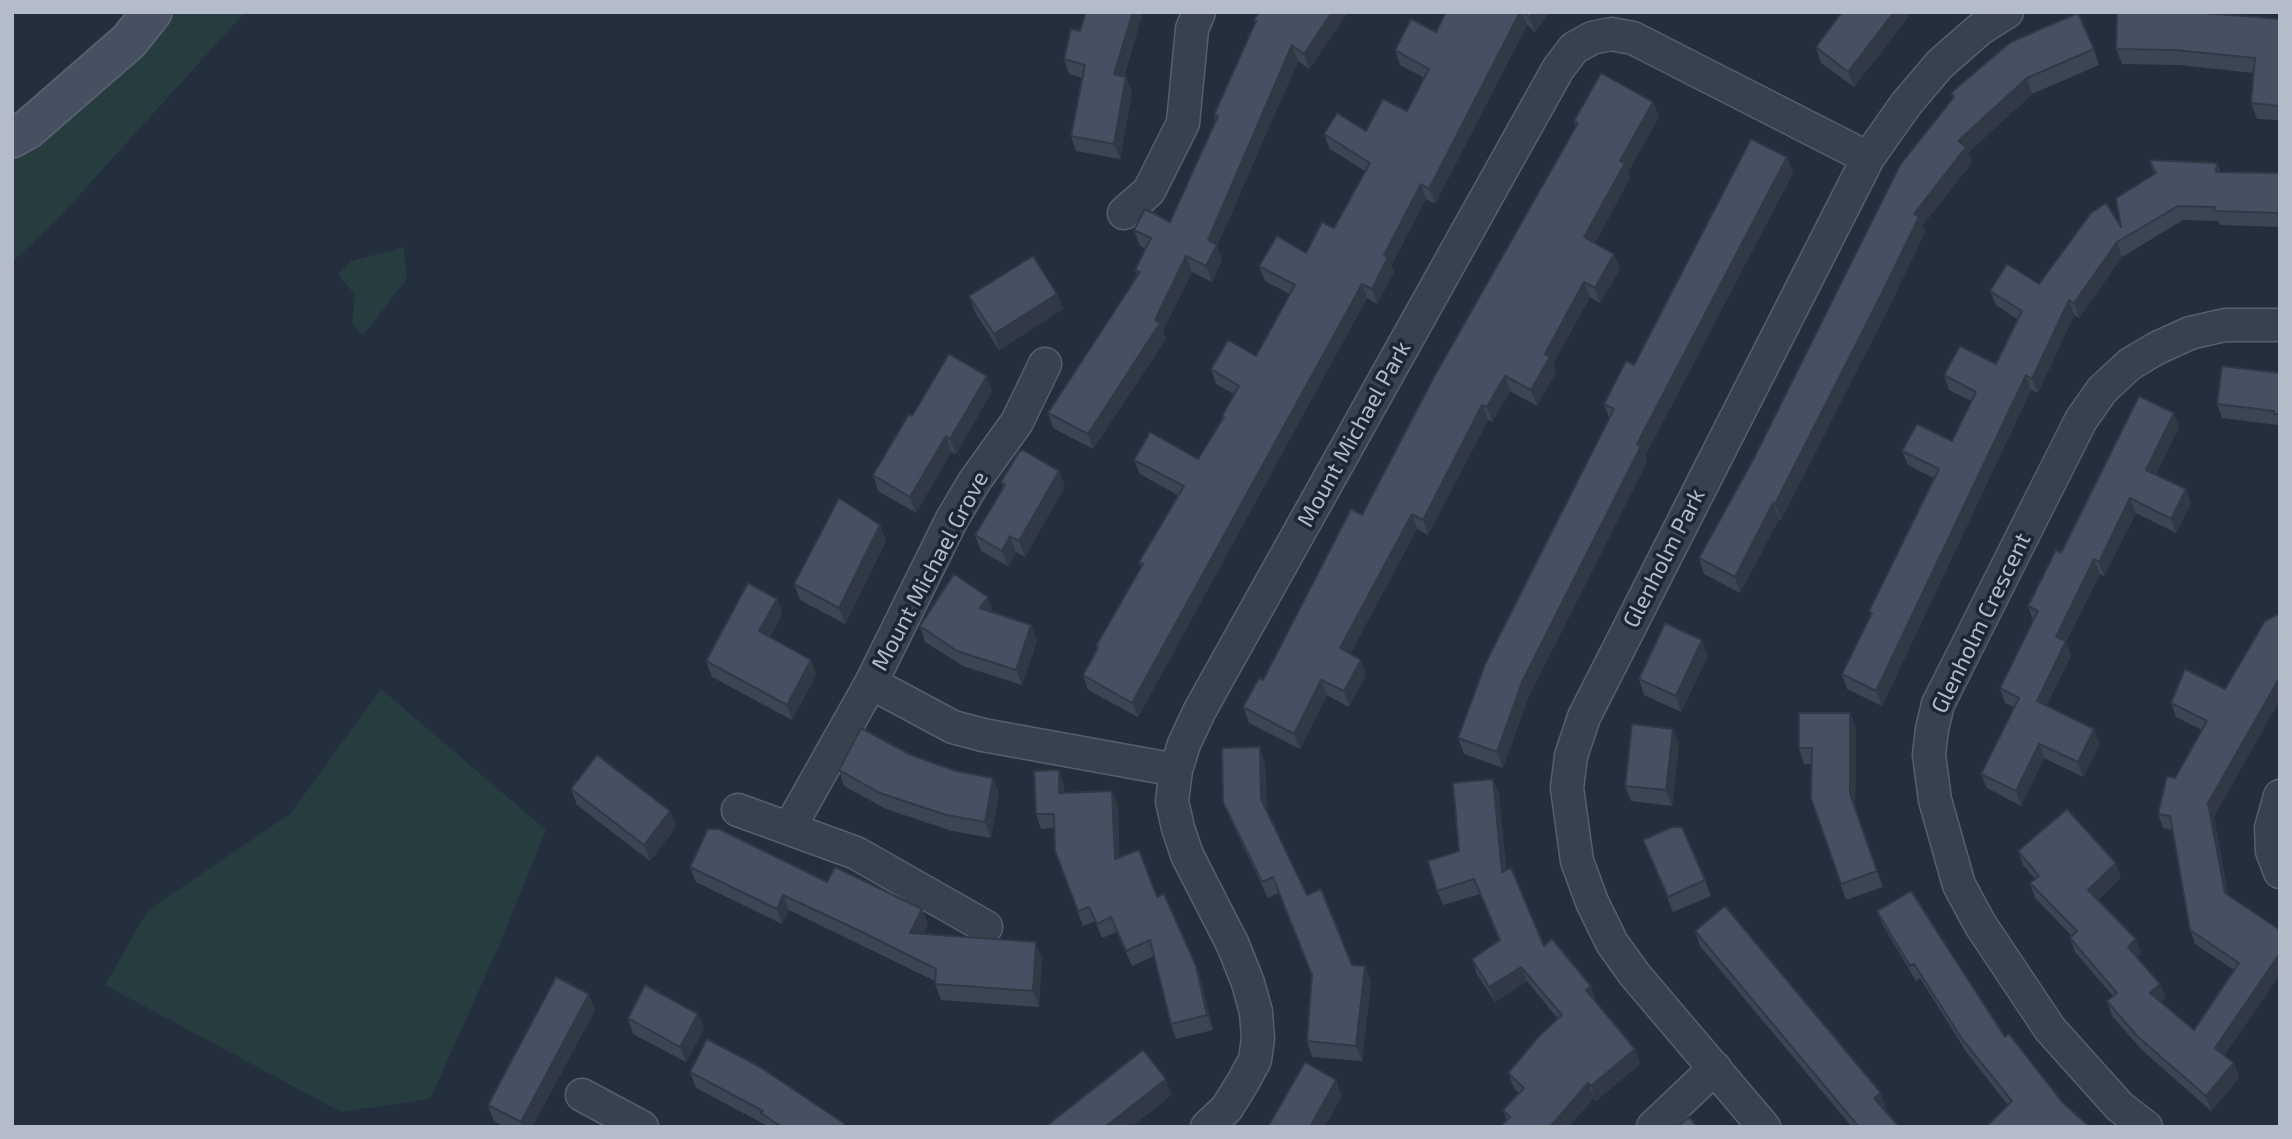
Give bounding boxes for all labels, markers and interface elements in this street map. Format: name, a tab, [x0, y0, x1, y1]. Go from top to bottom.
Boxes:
street label: Mount Michael Park	[1291, 336, 1417, 532]
street label: Mount Michael Grove	[866, 467, 994, 675]
street label: Glenholm Park	[1617, 484, 1711, 632]
street label: Glenholm Crescent	[1925, 528, 2037, 718]

